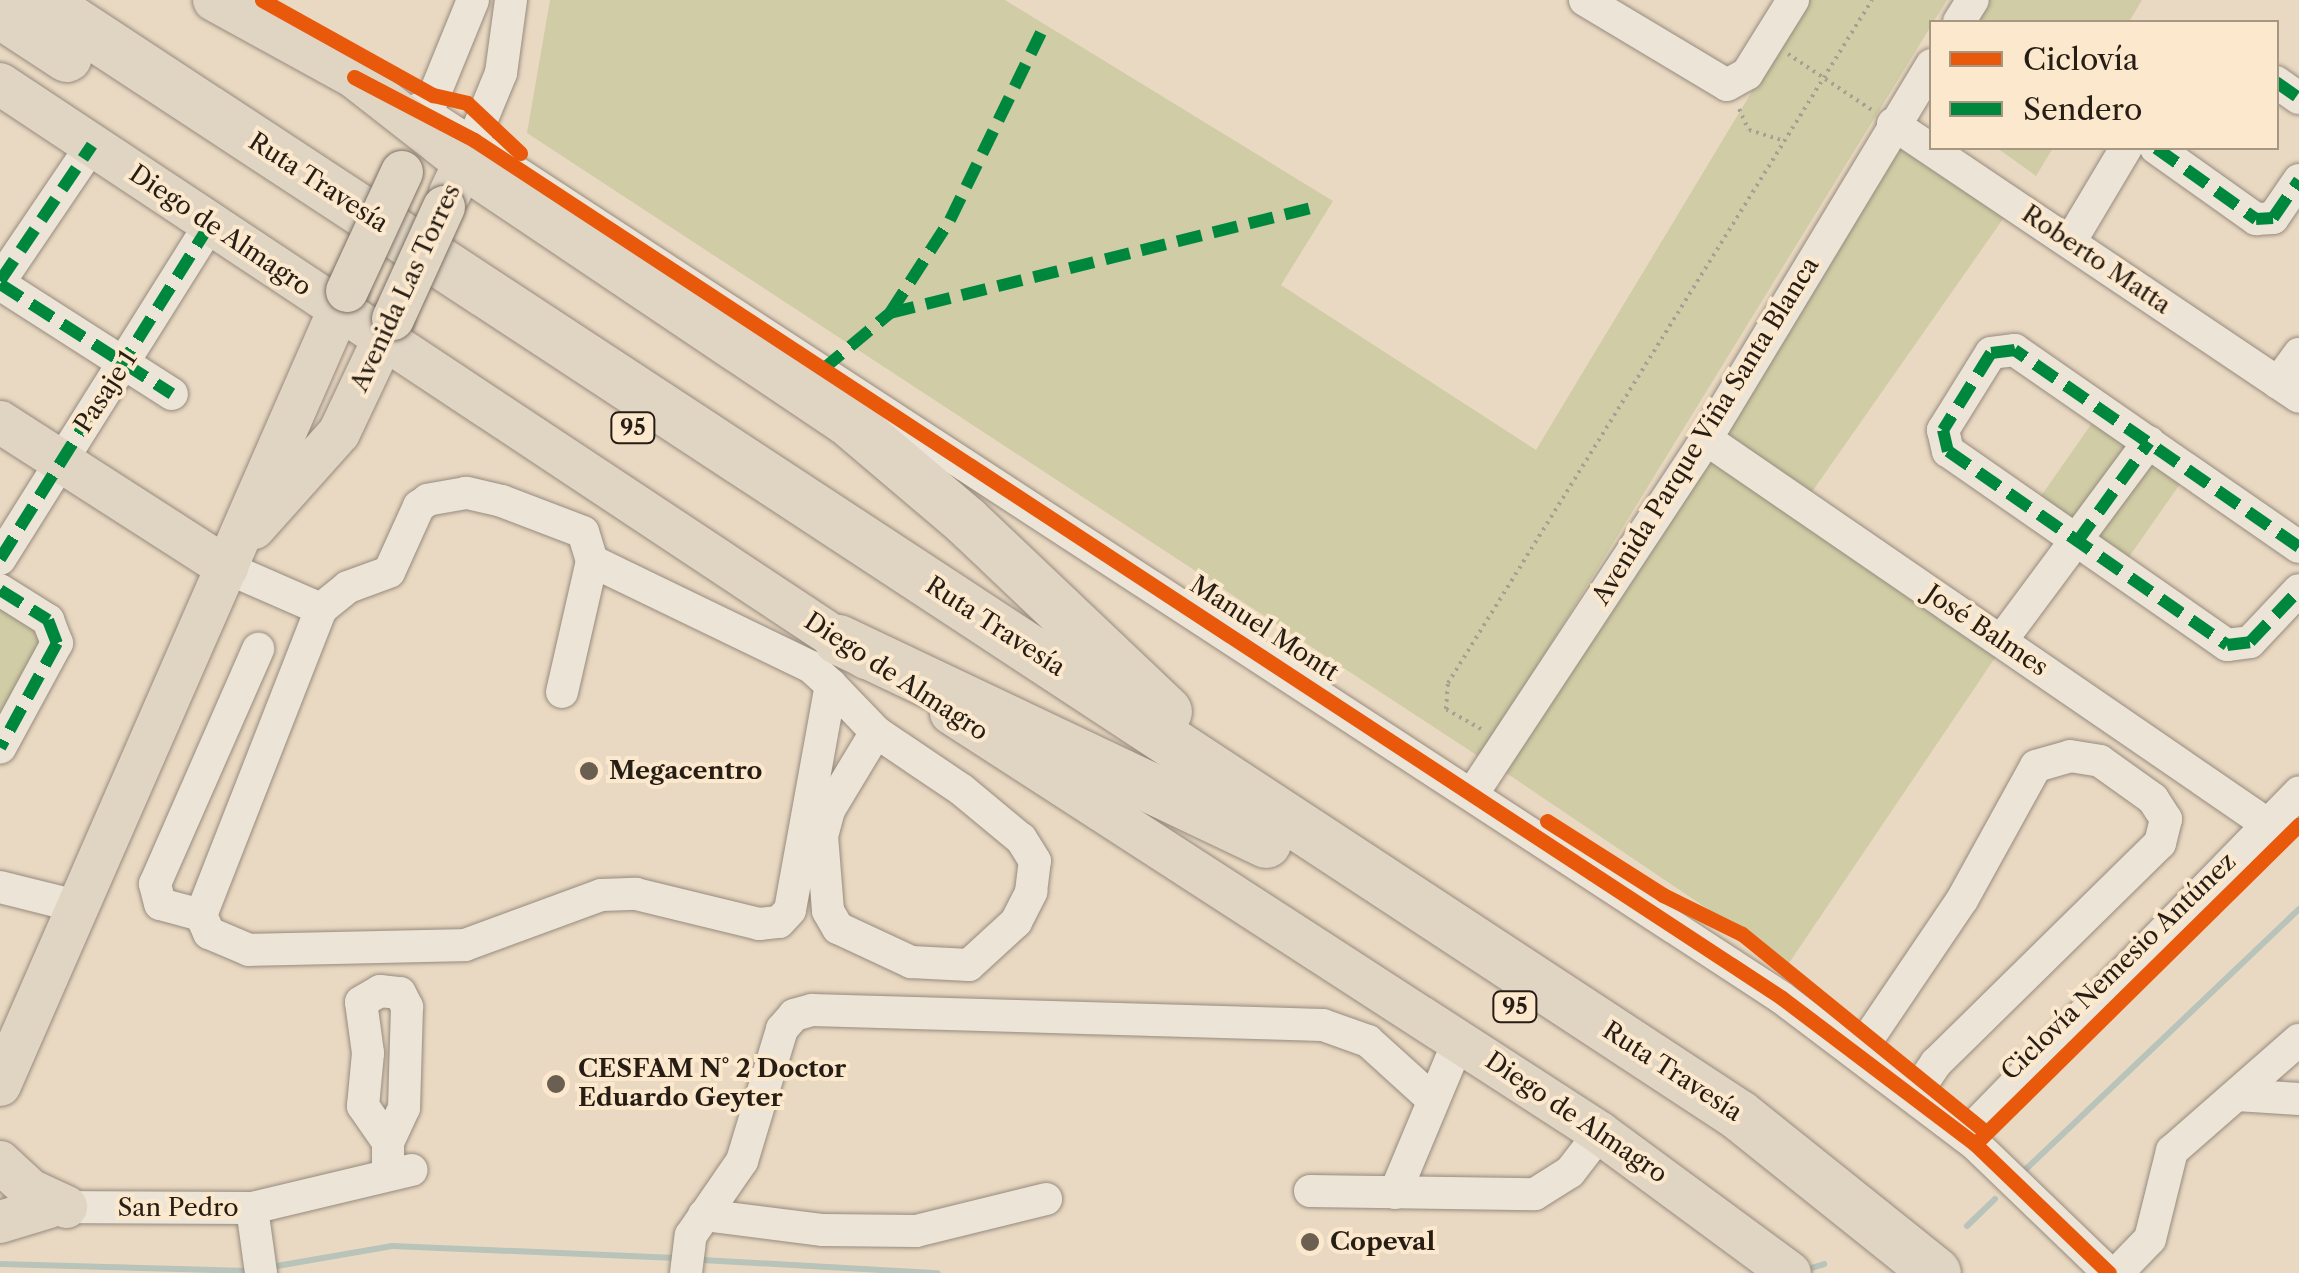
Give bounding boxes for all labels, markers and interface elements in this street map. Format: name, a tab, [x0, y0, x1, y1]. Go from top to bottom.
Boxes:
legend	[1929, 20, 2279, 150]
text: Ciclovía	[2023, 41, 2139, 78]
text: Sendero	[2023, 91, 2142, 128]
street label: Ruta Travesía	[242, 127, 394, 239]
street label: Diego de Almagro	[123, 159, 317, 303]
street label: Avenida Las Torres	[345, 179, 467, 397]
street label: Roberto Matta	[2016, 199, 2176, 321]
street label: Avenida Parque Viña Santa Blanca	[1586, 251, 1826, 611]
street label: Pasaje 1	[68, 345, 144, 439]
road number: 95	[608, 411, 658, 445]
street label: Manuel Montt	[1184, 570, 1344, 688]
street label: Ruta Travesía	[919, 571, 1071, 683]
street label: José Balmes	[1919, 579, 2053, 683]
street label: Diego de Almagro	[798, 606, 994, 748]
place label: Megacentro	[609, 756, 762, 786]
marker: Megacentro	[578, 760, 600, 782]
street label: Ciclovía Nemesio Antúnez	[1995, 847, 2243, 1087]
road number: 95	[1490, 990, 1540, 1024]
street label: Ruta Travesía	[1596, 1016, 1748, 1128]
street label: Diego de Almagro	[1479, 1046, 1673, 1190]
place label: CESFAM N° 2 Doctor Eduardo Geyter	[578, 1055, 846, 1114]
marker: CESFAM N° 2 Doctor Eduardo Geyter	[543, 1071, 569, 1097]
street label: San Pedro	[118, 1193, 238, 1223]
place label: Copeval	[1330, 1227, 1435, 1257]
marker: Copeval	[1299, 1231, 1321, 1253]

